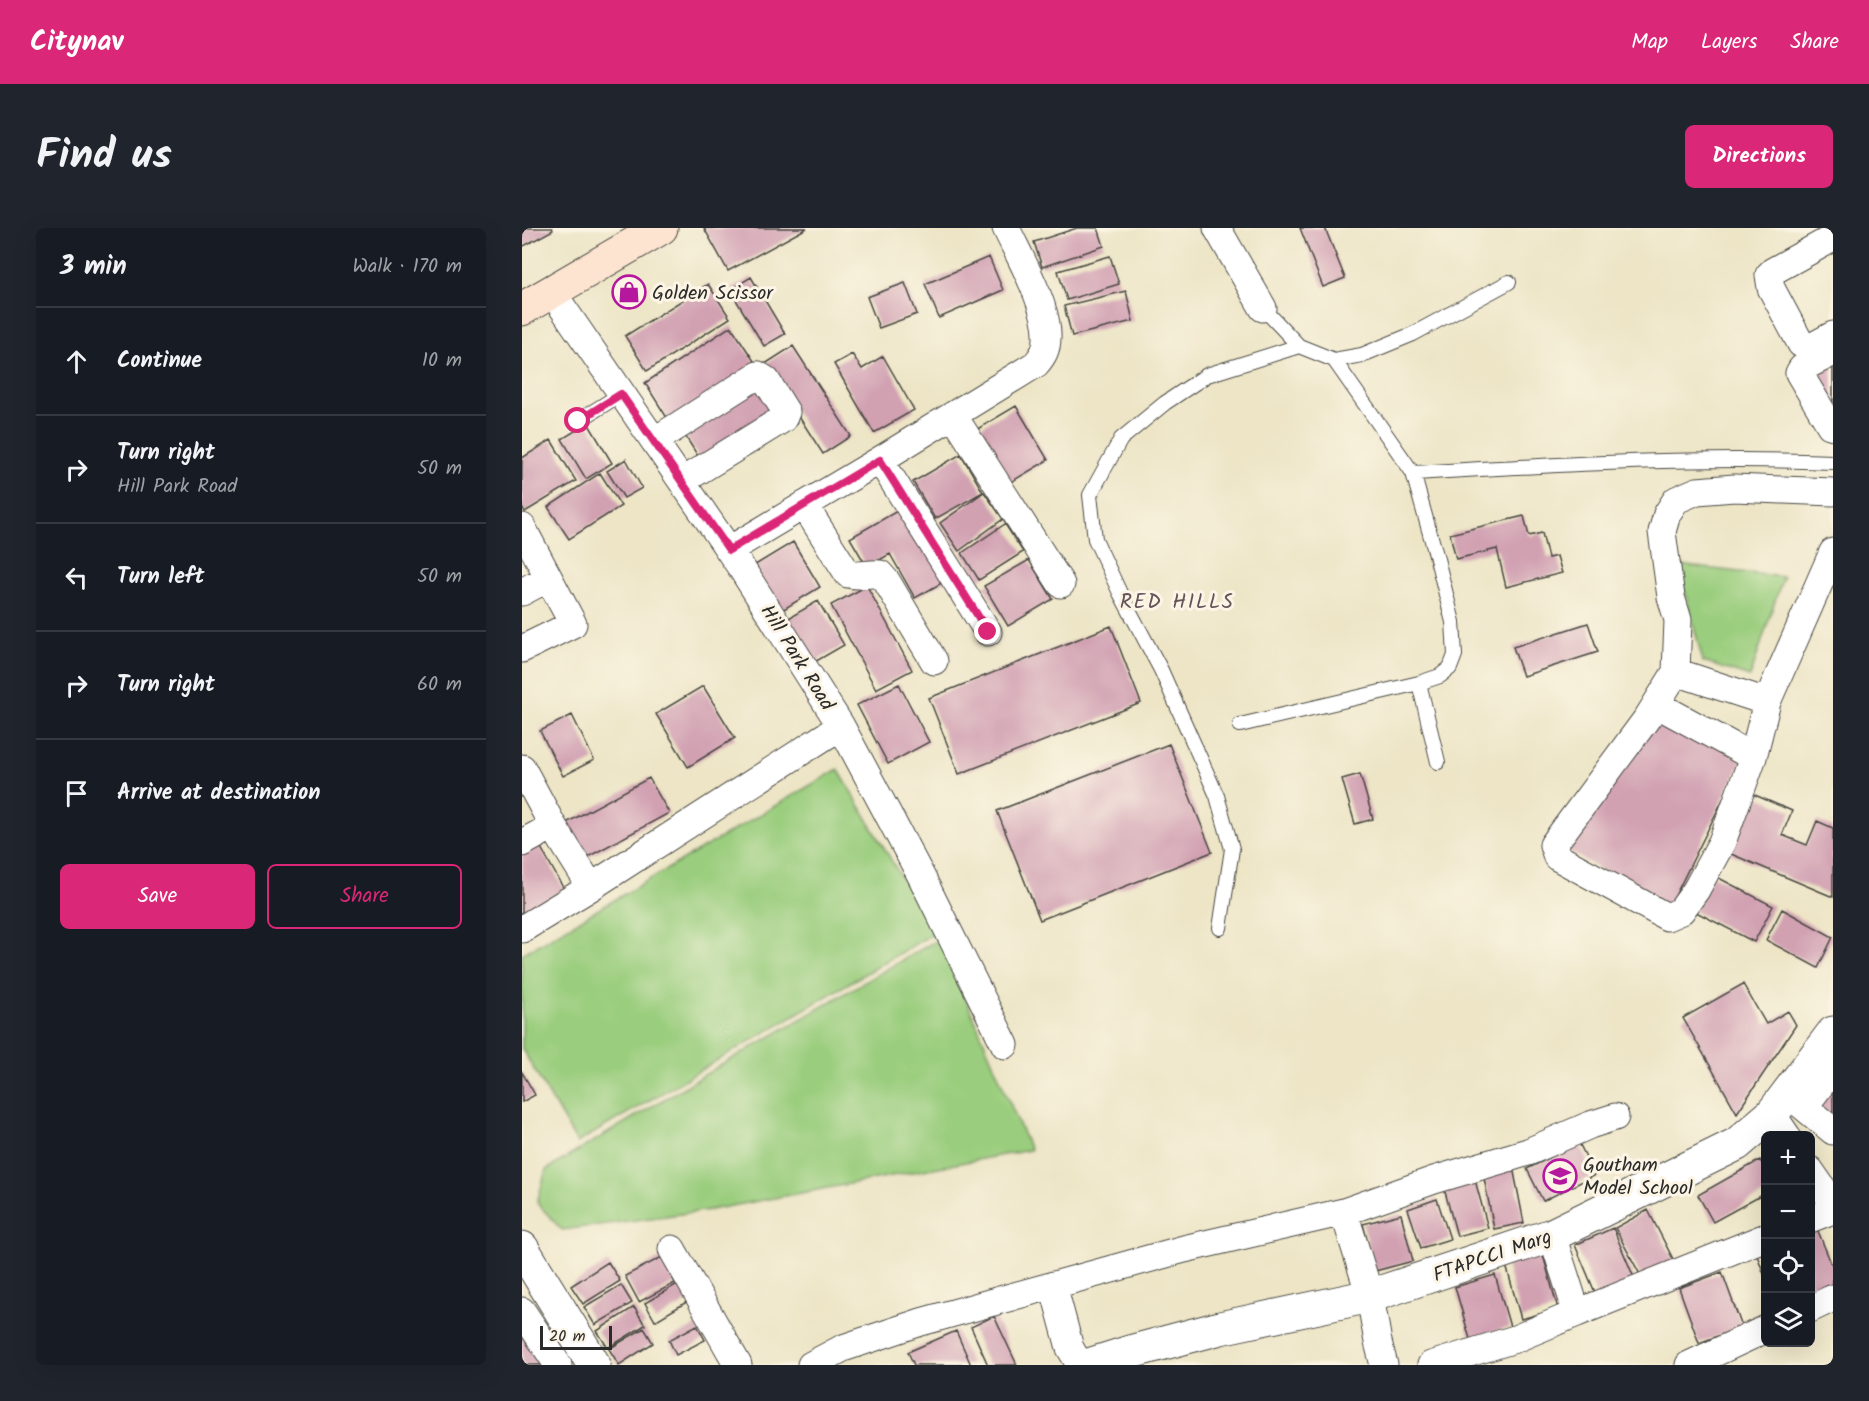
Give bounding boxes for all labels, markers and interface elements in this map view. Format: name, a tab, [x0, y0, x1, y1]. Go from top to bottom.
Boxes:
text: Citynav	[30, 20, 123, 65]
text: Map	[1631, 26, 1668, 59]
text: Layers	[1701, 26, 1757, 59]
text: Share	[1790, 26, 1839, 59]
text: Find us	[36, 123, 172, 190]
button: Directions	[1685, 125, 1833, 188]
text: 3 min	[60, 246, 127, 288]
text: Walk · 170 m	[352, 251, 462, 283]
shop icon: Golden Scissor	[611, 274, 647, 310]
place label: Golden Scissor	[652, 278, 774, 310]
text: Continue	[117, 344, 202, 379]
icon: ahead	[60, 345, 93, 378]
text: 10 m	[422, 345, 462, 377]
route start	[564, 407, 590, 433]
text: Turn right	[117, 436, 215, 471]
icon: right	[60, 453, 93, 486]
text: 50 m	[417, 453, 462, 485]
text: Hill Park Road	[117, 471, 237, 503]
text: Turn left	[117, 560, 204, 595]
icon: left	[60, 561, 93, 594]
text: 50 m	[417, 561, 462, 593]
district label: RED HILLS	[1120, 586, 1234, 619]
street label: Hill Park Road	[751, 599, 842, 718]
route end	[974, 618, 1000, 644]
text: Turn right	[117, 668, 215, 703]
icon: right	[60, 669, 93, 702]
text: 60 m	[417, 669, 462, 701]
text: Arrive at destination	[117, 776, 320, 811]
icon: arrive	[60, 777, 93, 810]
button: Save	[60, 864, 255, 929]
button: Share	[267, 864, 462, 929]
map controls	[1761, 1131, 1815, 1347]
button: +	[1761, 1131, 1815, 1185]
place label: Goutham Model School	[1583, 1150, 1693, 1205]
school or university icon: Goutham Model School	[1542, 1158, 1578, 1194]
button: −	[1761, 1185, 1815, 1239]
street label: FTAPCCI Marg	[1429, 1222, 1556, 1292]
button: locate	[1761, 1239, 1815, 1293]
button: layers	[1761, 1293, 1815, 1347]
scale bar	[540, 1323, 612, 1350]
text: 20 m	[549, 1324, 585, 1349]

